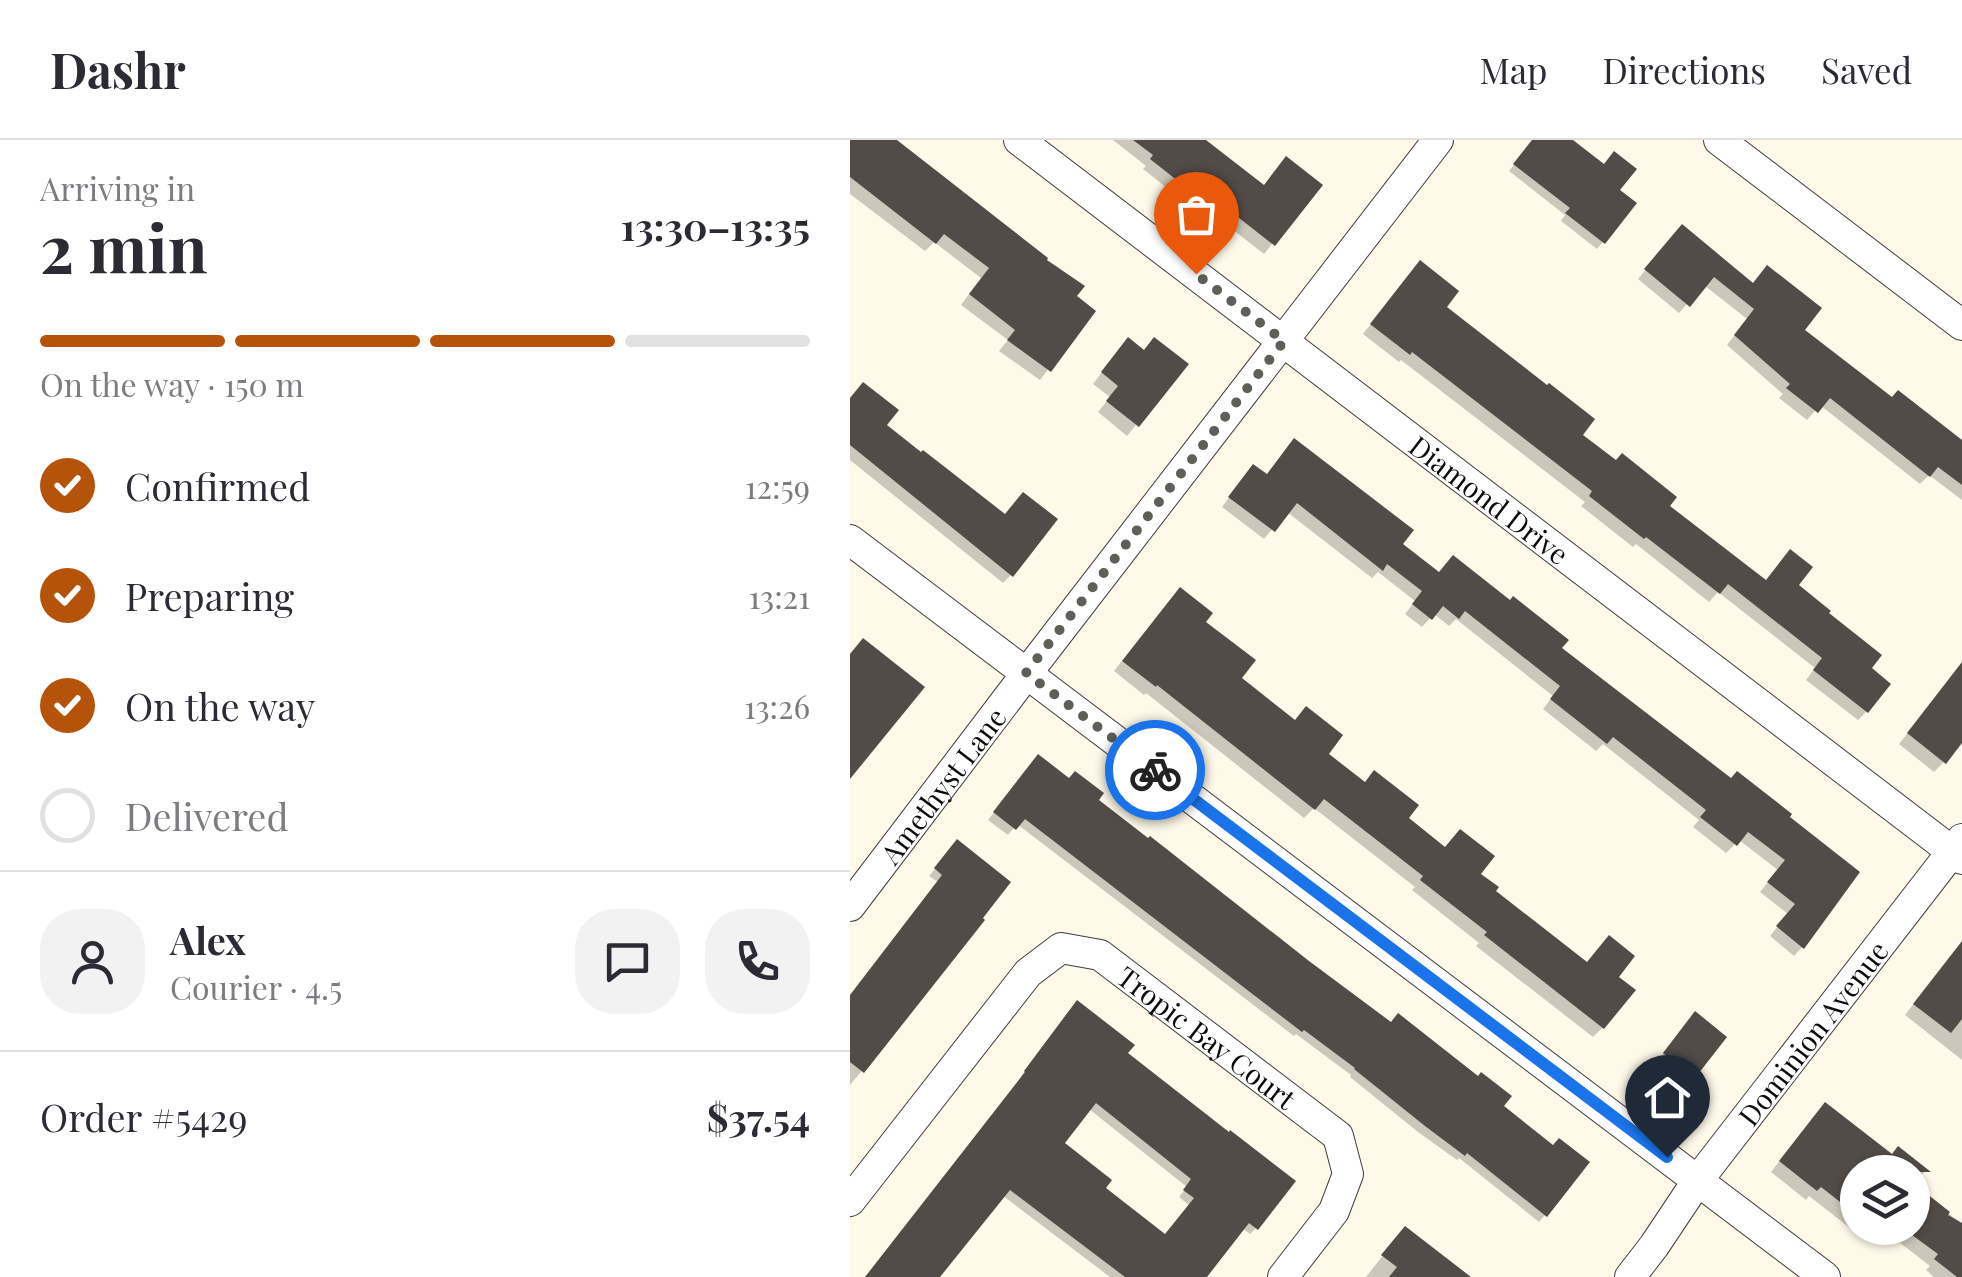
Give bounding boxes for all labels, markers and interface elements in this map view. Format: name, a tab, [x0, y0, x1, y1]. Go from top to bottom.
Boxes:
text: Dashr	[50, 37, 186, 101]
text: Map	[1479, 46, 1547, 93]
text: Directions	[1602, 46, 1766, 93]
text: Saved	[1821, 46, 1912, 93]
text: Arriving in	[40, 166, 195, 209]
pin	[1154, 172, 1239, 275]
icon: bag	[1169, 187, 1224, 242]
text: 13:30–13:35	[621, 200, 810, 251]
text: 2 min	[40, 203, 208, 289]
text: On the way · 150 m	[40, 362, 304, 405]
street label: Diamond Drive	[1403, 426, 1577, 572]
icon: check	[40, 458, 95, 513]
text: Confirmed	[125, 460, 310, 511]
text: 12:59	[745, 464, 810, 507]
icon: check	[40, 568, 95, 623]
text: Preparing	[125, 570, 294, 621]
text: 13:21	[749, 574, 810, 617]
icon: check	[40, 678, 95, 733]
text: On the way	[125, 680, 315, 731]
text: 13:26	[744, 684, 810, 727]
street label: Amethyst Lane	[870, 699, 1013, 871]
courier	[1105, 720, 1205, 820]
icon: bike	[1128, 743, 1183, 798]
text: Delivered	[125, 790, 289, 841]
button: person	[40, 909, 145, 1014]
button: chat	[575, 909, 680, 1014]
button: phone	[705, 909, 810, 1014]
text: Alex	[170, 914, 246, 965]
street label: Dominion Avenue	[1729, 933, 1895, 1133]
street label: Tropic Bay Court	[1111, 957, 1305, 1117]
text: Courier · 4.5	[170, 965, 342, 1008]
pin	[1625, 1055, 1710, 1158]
icon: home	[1640, 1070, 1695, 1125]
text: Order #5429	[40, 1091, 247, 1142]
text: $37.54	[707, 1091, 810, 1142]
map controls	[1840, 1155, 1930, 1245]
button: layers	[1840, 1155, 1930, 1245]

